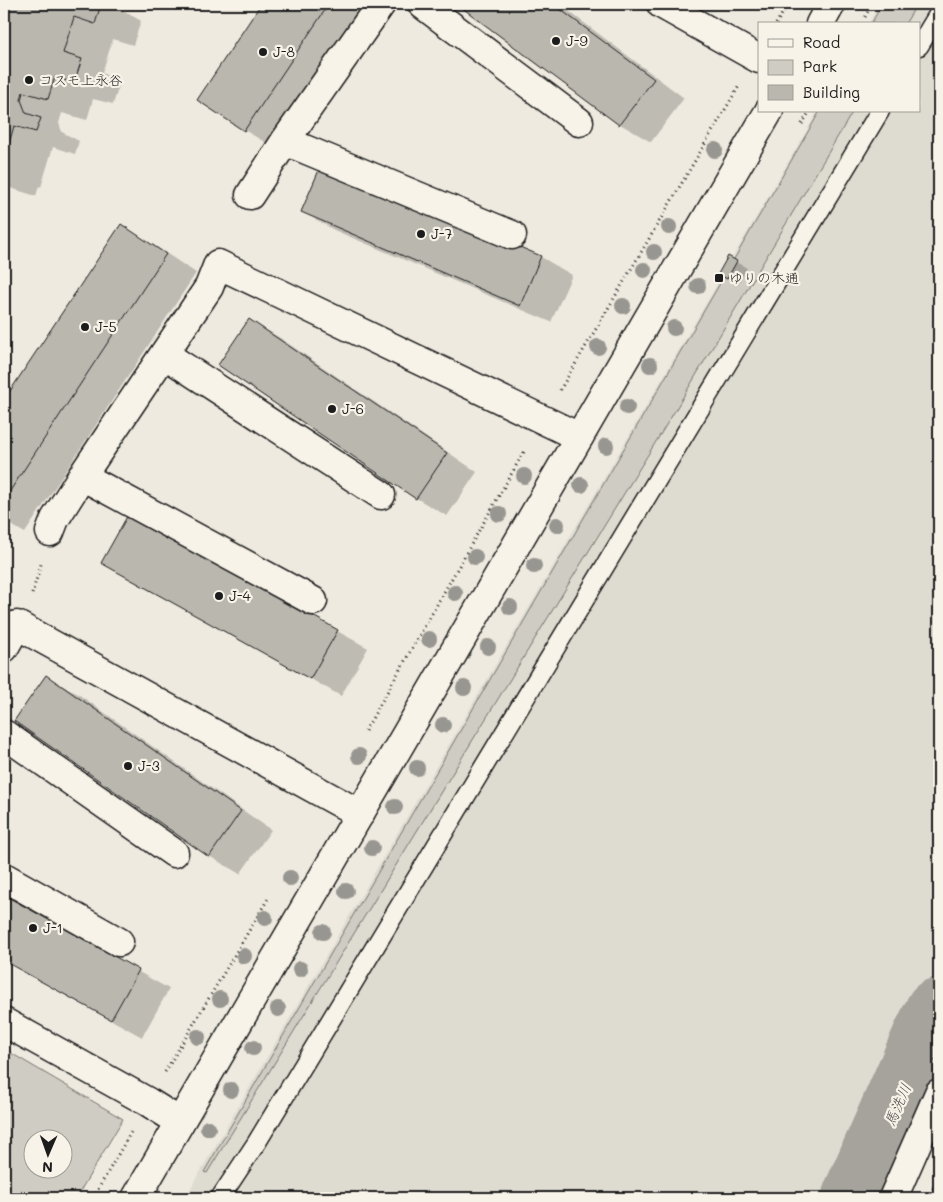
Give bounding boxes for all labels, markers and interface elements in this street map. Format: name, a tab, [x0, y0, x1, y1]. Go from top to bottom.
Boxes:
legend	[758, 22, 920, 112]
place label: J-9	[566, 31, 588, 50]
text: Road	[803, 32, 840, 52]
marker: J-9	[550, 35, 562, 47]
place label: J-8	[273, 42, 295, 61]
marker: J-8	[257, 46, 269, 58]
text: Park	[803, 56, 837, 76]
place label: コスモ上永谷	[39, 70, 122, 89]
marker: コスモ上永谷	[23, 74, 35, 86]
text: Building	[803, 82, 860, 102]
place label: J-7	[431, 224, 453, 243]
marker: J-7	[415, 228, 427, 240]
place label: ゆりの木通	[729, 268, 799, 287]
marker: ゆりの木通	[713, 272, 725, 284]
place label: J-5	[95, 317, 117, 336]
marker: J-5	[79, 321, 91, 333]
place label: J-6	[342, 399, 364, 418]
marker: J-6	[326, 403, 338, 415]
place label: J-4	[229, 586, 252, 605]
marker: J-4	[213, 590, 225, 602]
place label: J-3	[138, 756, 160, 775]
marker: J-3	[122, 760, 134, 772]
place label: J-1	[43, 918, 63, 937]
marker: J-1	[27, 922, 39, 934]
water label: 馬洗川	[879, 1080, 915, 1129]
north arrow	[22, 1130, 72, 1180]
text: N	[42, 1158, 53, 1177]

